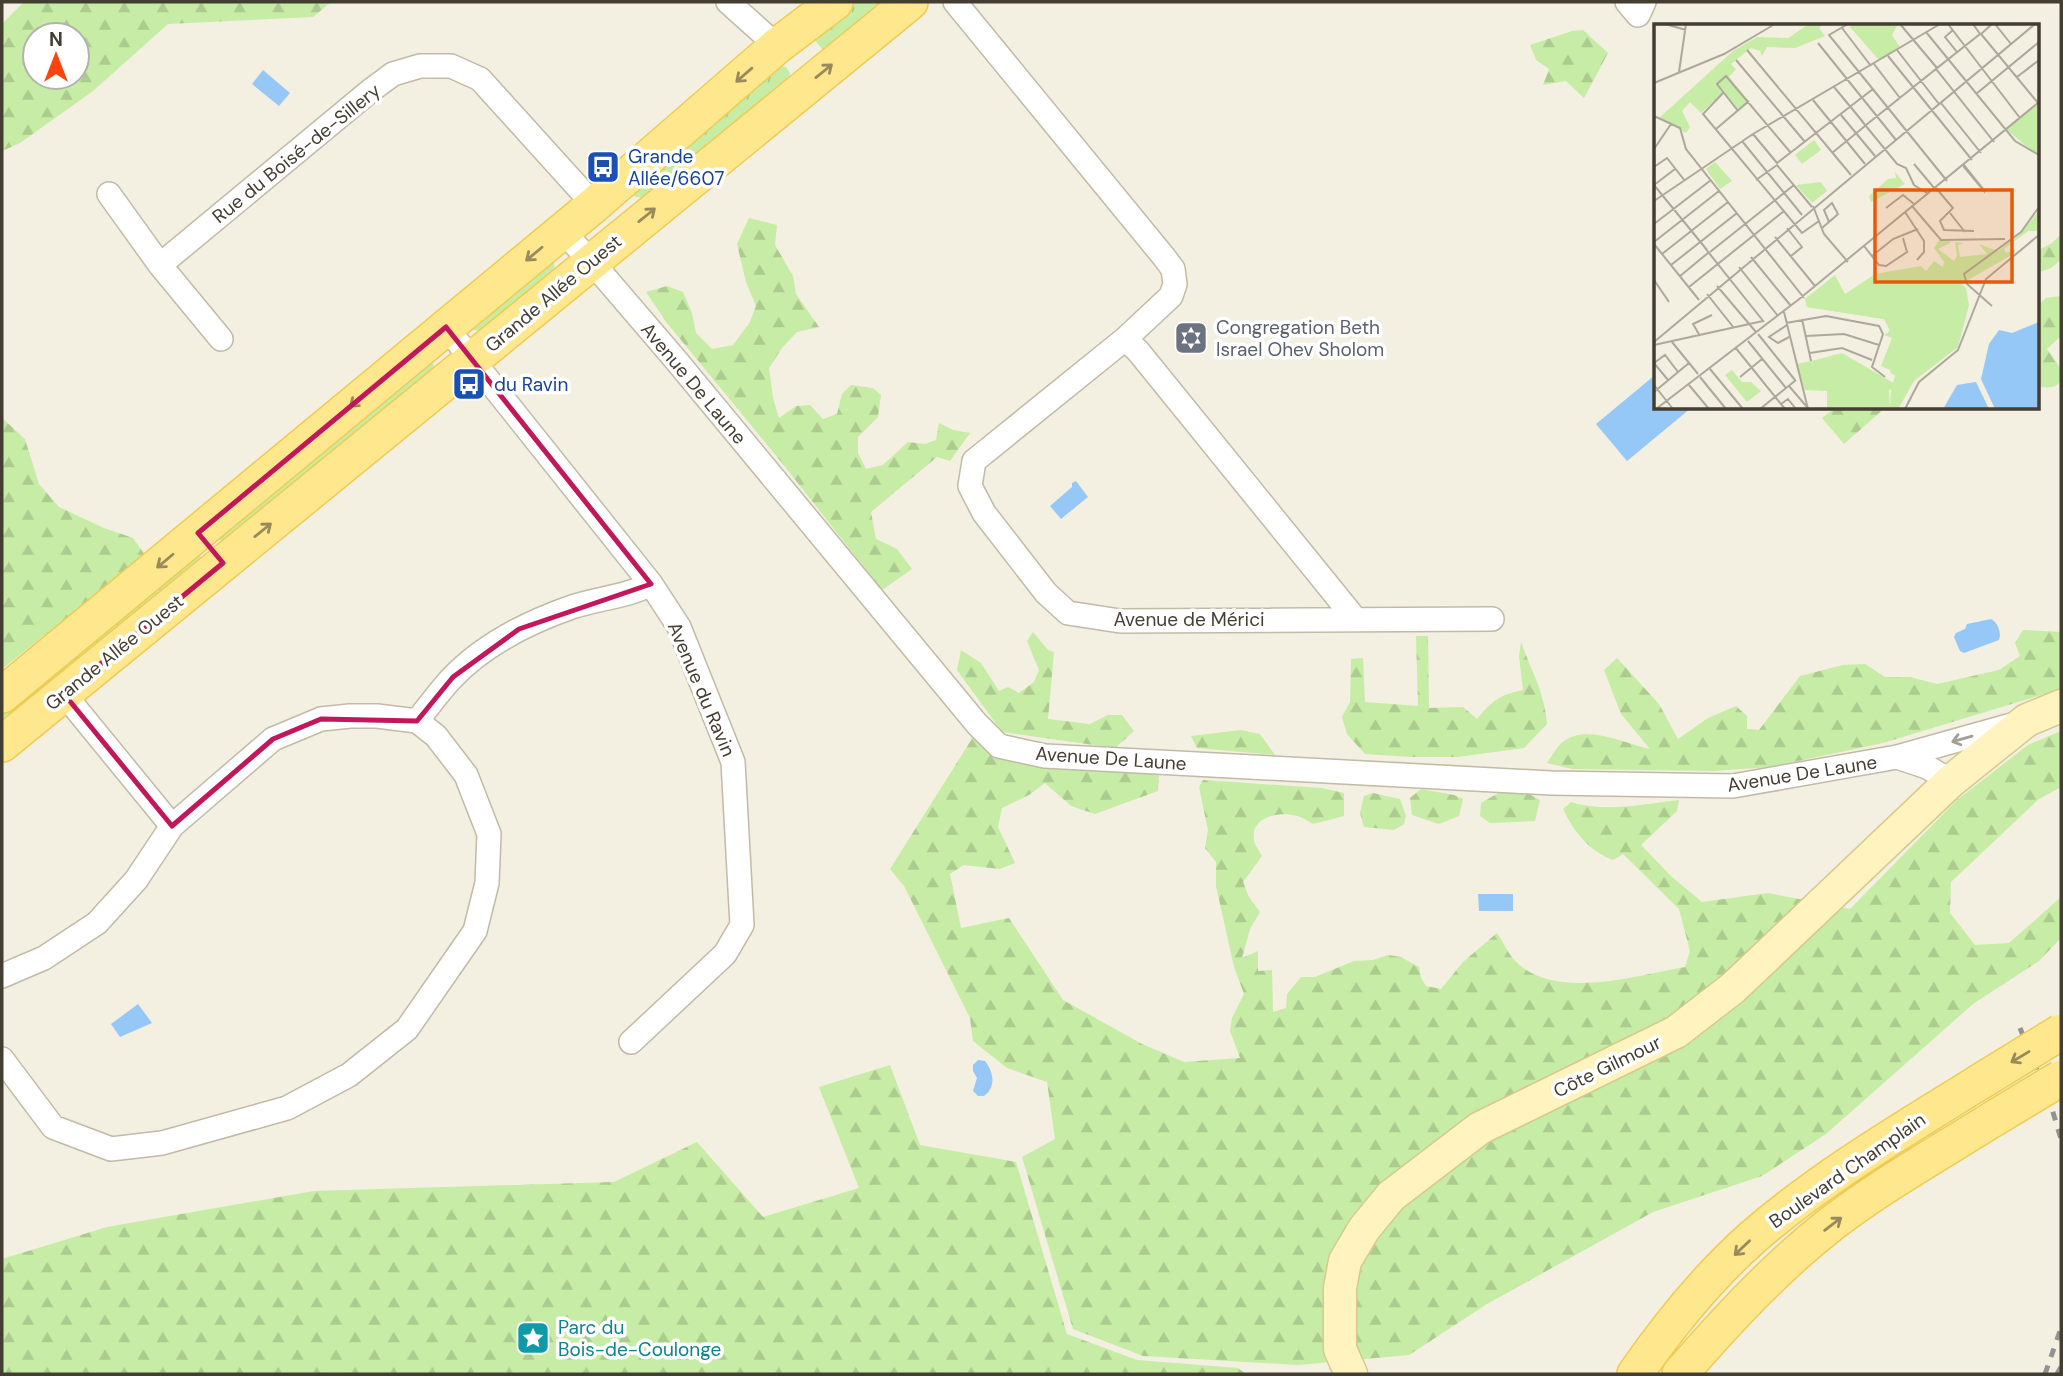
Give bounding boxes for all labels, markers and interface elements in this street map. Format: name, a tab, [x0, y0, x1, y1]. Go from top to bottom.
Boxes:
north arrow	[21, 21, 91, 91]
inset map	[1654, 24, 2038, 410]
text: N	[49, 27, 63, 52]
one-way arrow	[814, 64, 832, 79]
one-way arrow	[735, 67, 753, 83]
street label: Rue du Boisé-de-Sillery	[207, 78, 386, 229]
place label: Grande Allée/6607	[628, 144, 724, 191]
bus stop icon: Grande Allée/6607	[584, 148, 622, 186]
one-way arrow	[638, 207, 656, 223]
street label: Grande Allée Ouest	[480, 229, 627, 358]
one-way arrow	[525, 247, 543, 262]
place label: Congregation Beth Israel Ohev Sholom	[1216, 315, 1384, 362]
street label: Avenue De Laune	[635, 317, 752, 449]
synagogue icon: Congregation Beth Israel Ohev Sholom	[1172, 319, 1210, 357]
bus stop icon: du Ravin	[450, 365, 488, 403]
place label: du Ravin	[494, 372, 568, 397]
one-way arrow	[350, 392, 368, 407]
one-way arrow	[254, 523, 272, 538]
one-way arrow	[156, 553, 174, 568]
street label: Grande Allée Ouest	[40, 589, 189, 716]
street label: Avenue de Mérici	[1113, 607, 1265, 632]
street label: Avenue du Ravin	[662, 618, 741, 760]
one-way arrow	[1951, 733, 1973, 746]
street label: Avenue De Laune	[1035, 741, 1187, 776]
street label: Avenue De Laune	[1725, 749, 1879, 798]
street label: Côte Gilmour	[1549, 1030, 1665, 1103]
one-way arrow	[2010, 1051, 2030, 1065]
street label: Boulevard Champlain	[1764, 1107, 1930, 1234]
one-way arrow	[1823, 1216, 1842, 1231]
one-way arrow	[1734, 1239, 1751, 1256]
place label: Parc du Bois-de-Coulonge	[558, 1315, 721, 1362]
place icon: Parc du Bois-de-Coulonge	[514, 1319, 552, 1357]

